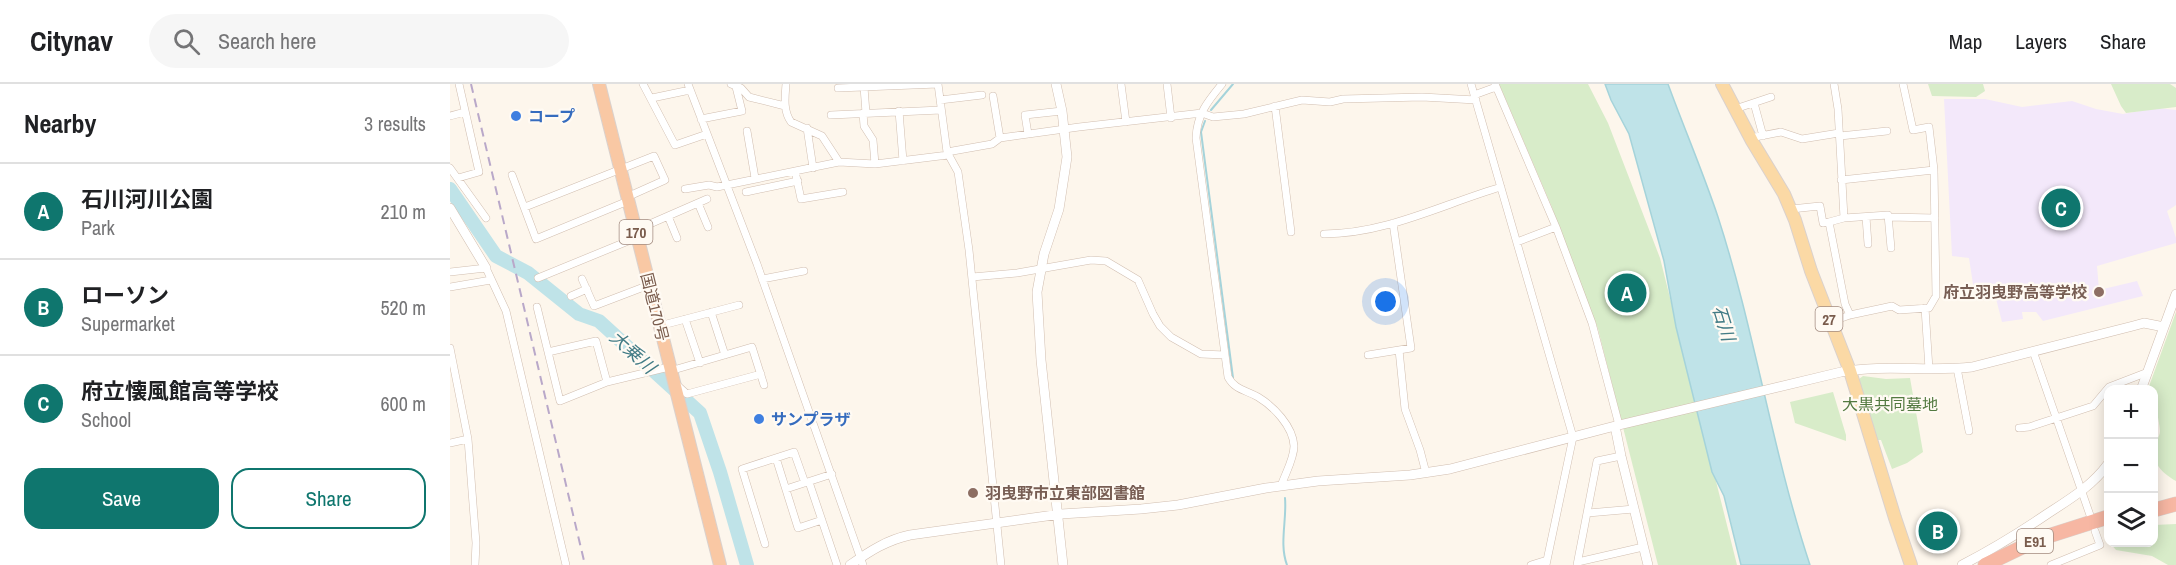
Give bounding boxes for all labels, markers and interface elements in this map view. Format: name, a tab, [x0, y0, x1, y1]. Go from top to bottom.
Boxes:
search box	[149, 14, 569, 68]
text: Citynav	[30, 22, 113, 60]
icon: search	[170, 25, 203, 58]
text: Search here	[218, 26, 316, 56]
text: Map	[1949, 27, 1982, 56]
text: Layers	[2015, 27, 2067, 56]
text: Share	[2100, 27, 2146, 56]
place label: コープ	[528, 105, 575, 127]
text: Nearby	[24, 106, 96, 141]
marker: コープ	[509, 109, 523, 123]
text: 3 results	[364, 110, 426, 137]
text: 石川河川公園	[81, 184, 213, 214]
pin: C	[2042, 186, 2080, 230]
text: A	[38, 198, 49, 225]
text: 210 m	[380, 198, 426, 225]
text: Park	[81, 214, 115, 241]
road number: 170	[620, 220, 652, 244]
street label: 国道170号	[636, 270, 674, 344]
pin: A	[1608, 270, 1646, 316]
text: ローソン	[81, 280, 169, 310]
place label: 府立羽曳野高等学校	[1943, 281, 2087, 303]
marker: 府立羽曳野高等学校	[2092, 285, 2106, 299]
your location	[1371, 287, 1400, 316]
text: B	[38, 294, 49, 321]
text: 520 m	[380, 294, 426, 321]
water label: 石川	[1707, 302, 1742, 346]
road number: 27	[1816, 307, 1842, 331]
text: Supermarket	[81, 310, 175, 337]
water label: 大乗川	[605, 325, 663, 381]
text: 府立懐風館高等学校	[81, 376, 279, 406]
map controls	[2104, 385, 2158, 547]
button: +	[2104, 385, 2158, 439]
text: C	[38, 390, 49, 417]
text: 600 m	[380, 390, 426, 417]
park label: 大黒共同墓地	[1842, 393, 1938, 415]
text: School	[81, 406, 131, 433]
place label: サンプラザ	[771, 408, 851, 430]
marker: サンプラザ	[752, 412, 766, 426]
button: −	[2104, 439, 2158, 493]
button: Save	[24, 468, 219, 529]
button: Share	[231, 468, 426, 529]
place label: 羽曳野市立東部図書館	[985, 482, 1145, 504]
marker: 羽曳野市立東部図書館	[966, 486, 980, 500]
button: layers	[2104, 493, 2158, 547]
pin: B	[1918, 508, 1958, 554]
road number: E91	[2017, 529, 2053, 553]

